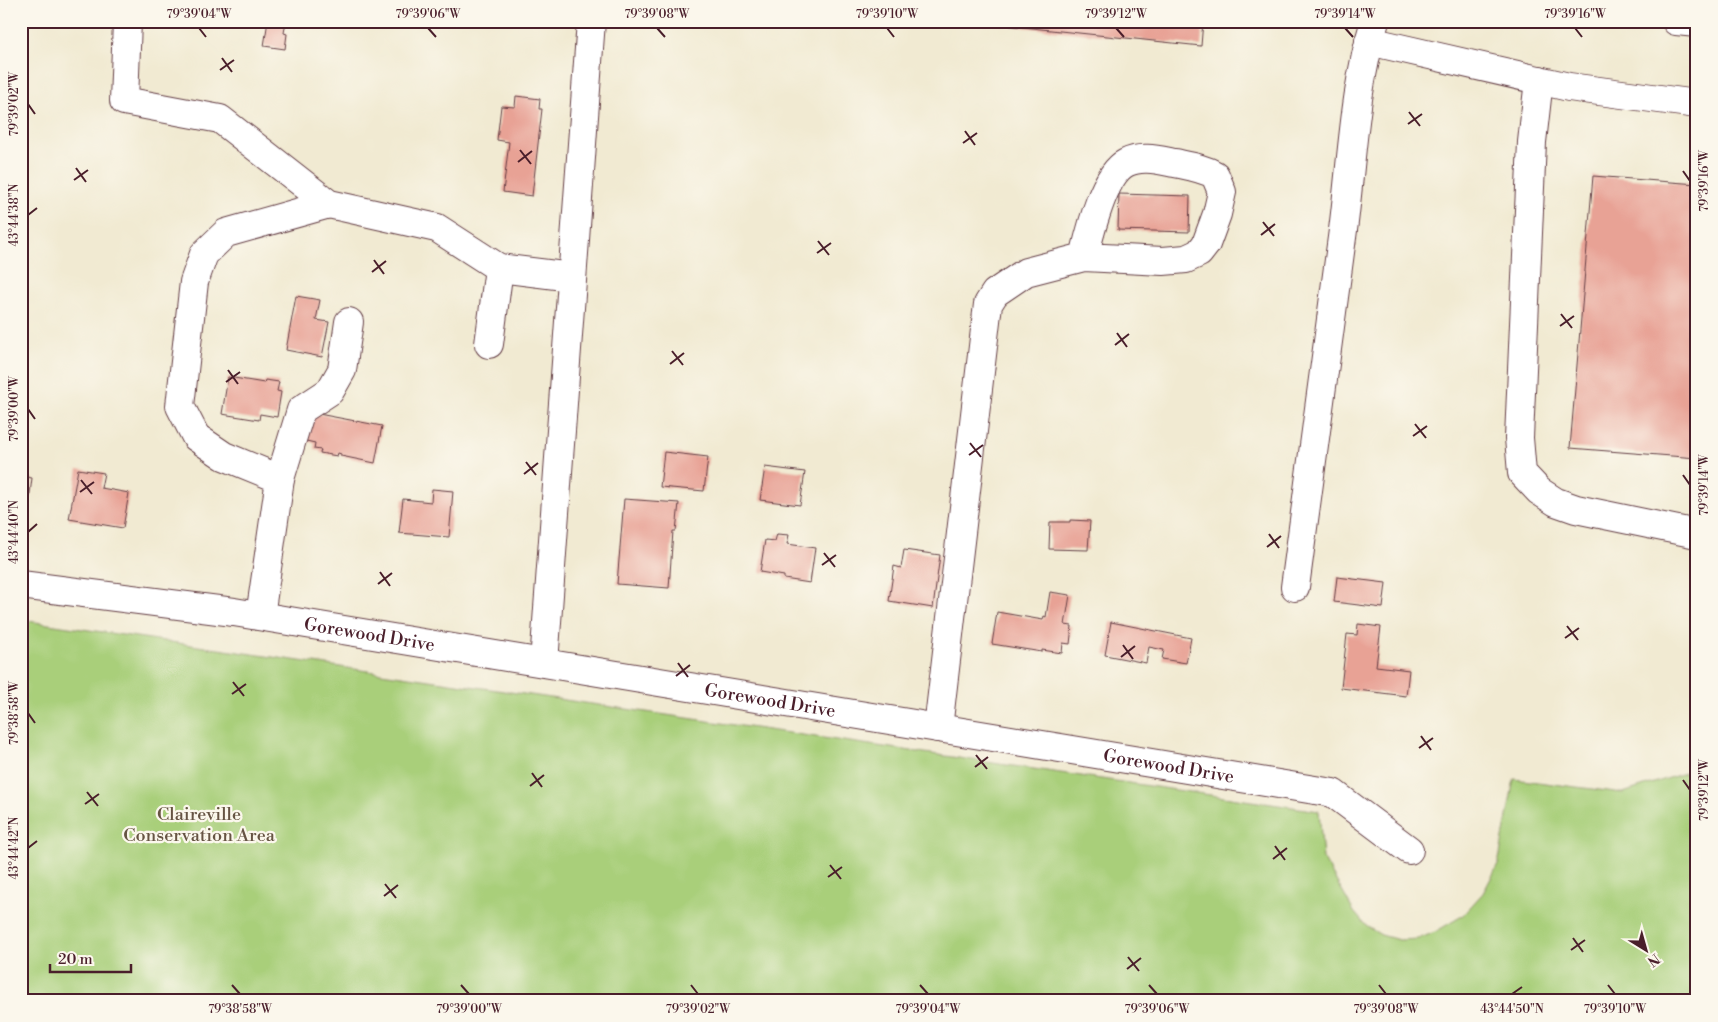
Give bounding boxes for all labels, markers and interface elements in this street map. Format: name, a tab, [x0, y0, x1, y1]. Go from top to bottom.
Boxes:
text: 79°39'04"W	[167, 7, 233, 22]
text: 79°39'06"W	[396, 7, 462, 22]
text: 79°39'08"W	[624, 7, 691, 22]
text: 79°39'10"W	[856, 7, 919, 22]
text: 79°39'12"W	[1085, 7, 1148, 22]
text: 79°39'14"W	[1314, 7, 1377, 22]
text: 79°39'16"W	[1544, 7, 1607, 22]
text: 79°39'02"W	[7, 71, 22, 136]
text: 79°39'16"W	[1697, 149, 1712, 212]
text: 43°44'38"N	[7, 183, 22, 246]
text: 79°39'00"W	[7, 375, 22, 442]
text: 79°39'14"W	[1697, 453, 1712, 516]
text: 43°44'40"N	[7, 500, 22, 564]
street label: Gorewood Drive	[302, 613, 437, 657]
street label: Gorewood Drive	[703, 679, 837, 723]
text: 79°38'58"W	[7, 680, 22, 745]
street label: Gorewood Drive	[1101, 744, 1236, 789]
text: 79°39'12"W	[1697, 758, 1712, 821]
park label: Claireville Conservation Area	[123, 803, 276, 847]
text: 43°44'42"N	[7, 816, 22, 879]
north arrow	[1620, 924, 1670, 974]
scale bar	[50, 942, 131, 974]
text: N	[1643, 949, 1663, 970]
text: 20 m	[58, 950, 93, 969]
text: 79°38'58"W	[208, 1002, 273, 1017]
text: 79°39'00"W	[436, 1002, 503, 1017]
text: 79°39'02"W	[666, 1002, 731, 1017]
text: 79°39'04"W	[896, 1002, 962, 1017]
text: 79°39'06"W	[1125, 1002, 1191, 1017]
text: 79°39'08"W	[1353, 1002, 1420, 1017]
text: 43°44'50"N	[1480, 1002, 1544, 1017]
text: 79°39'10"W	[1584, 1002, 1647, 1017]

